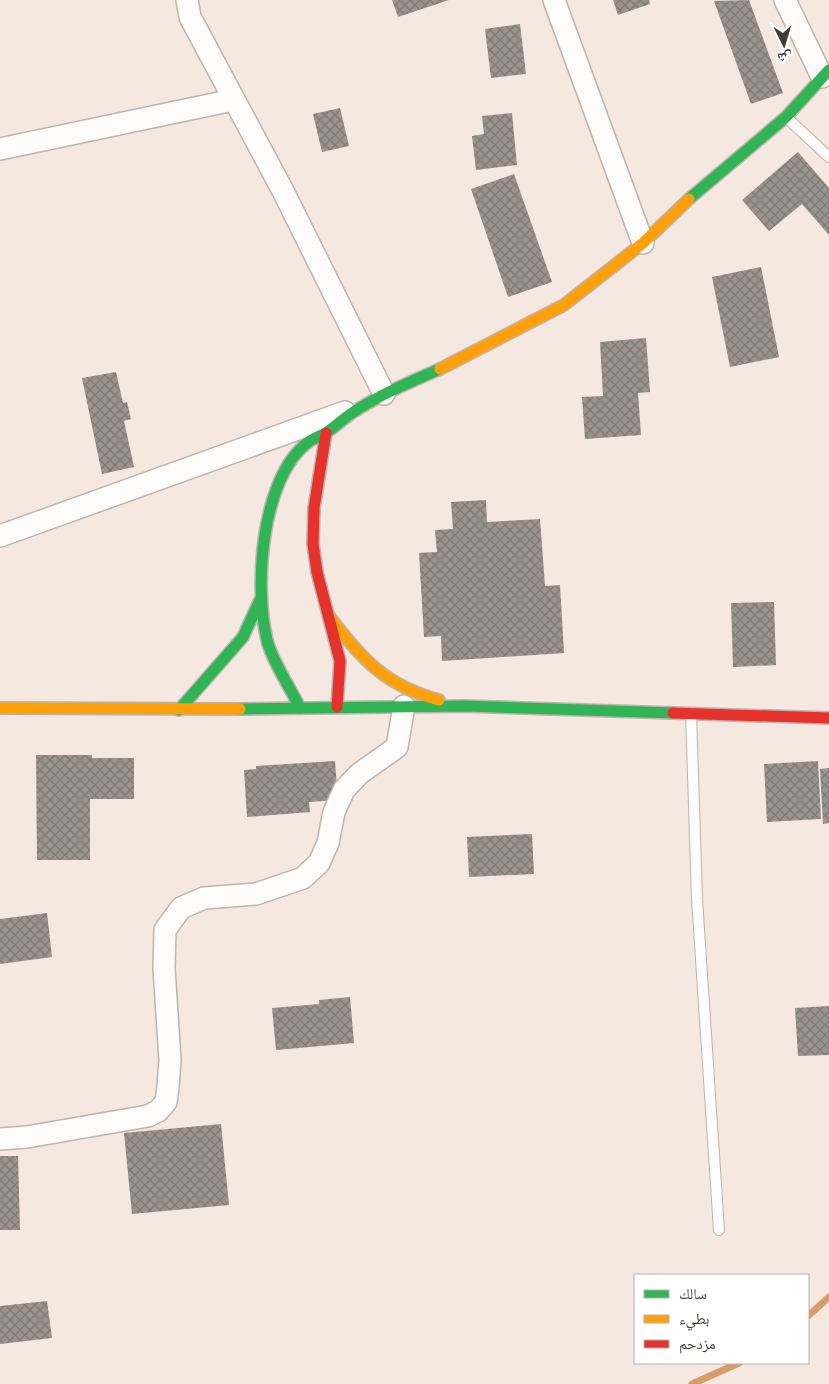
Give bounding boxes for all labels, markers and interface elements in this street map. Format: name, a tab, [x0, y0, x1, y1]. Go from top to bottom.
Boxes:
north arrow	[759, 20, 809, 70]
text: ش	[777, 48, 793, 68]
legend	[634, 1274, 809, 1364]
text: سالك	[679, 1284, 707, 1302]
text: بطيء	[679, 1309, 709, 1331]
text: مزدحم	[679, 1334, 716, 1354]

